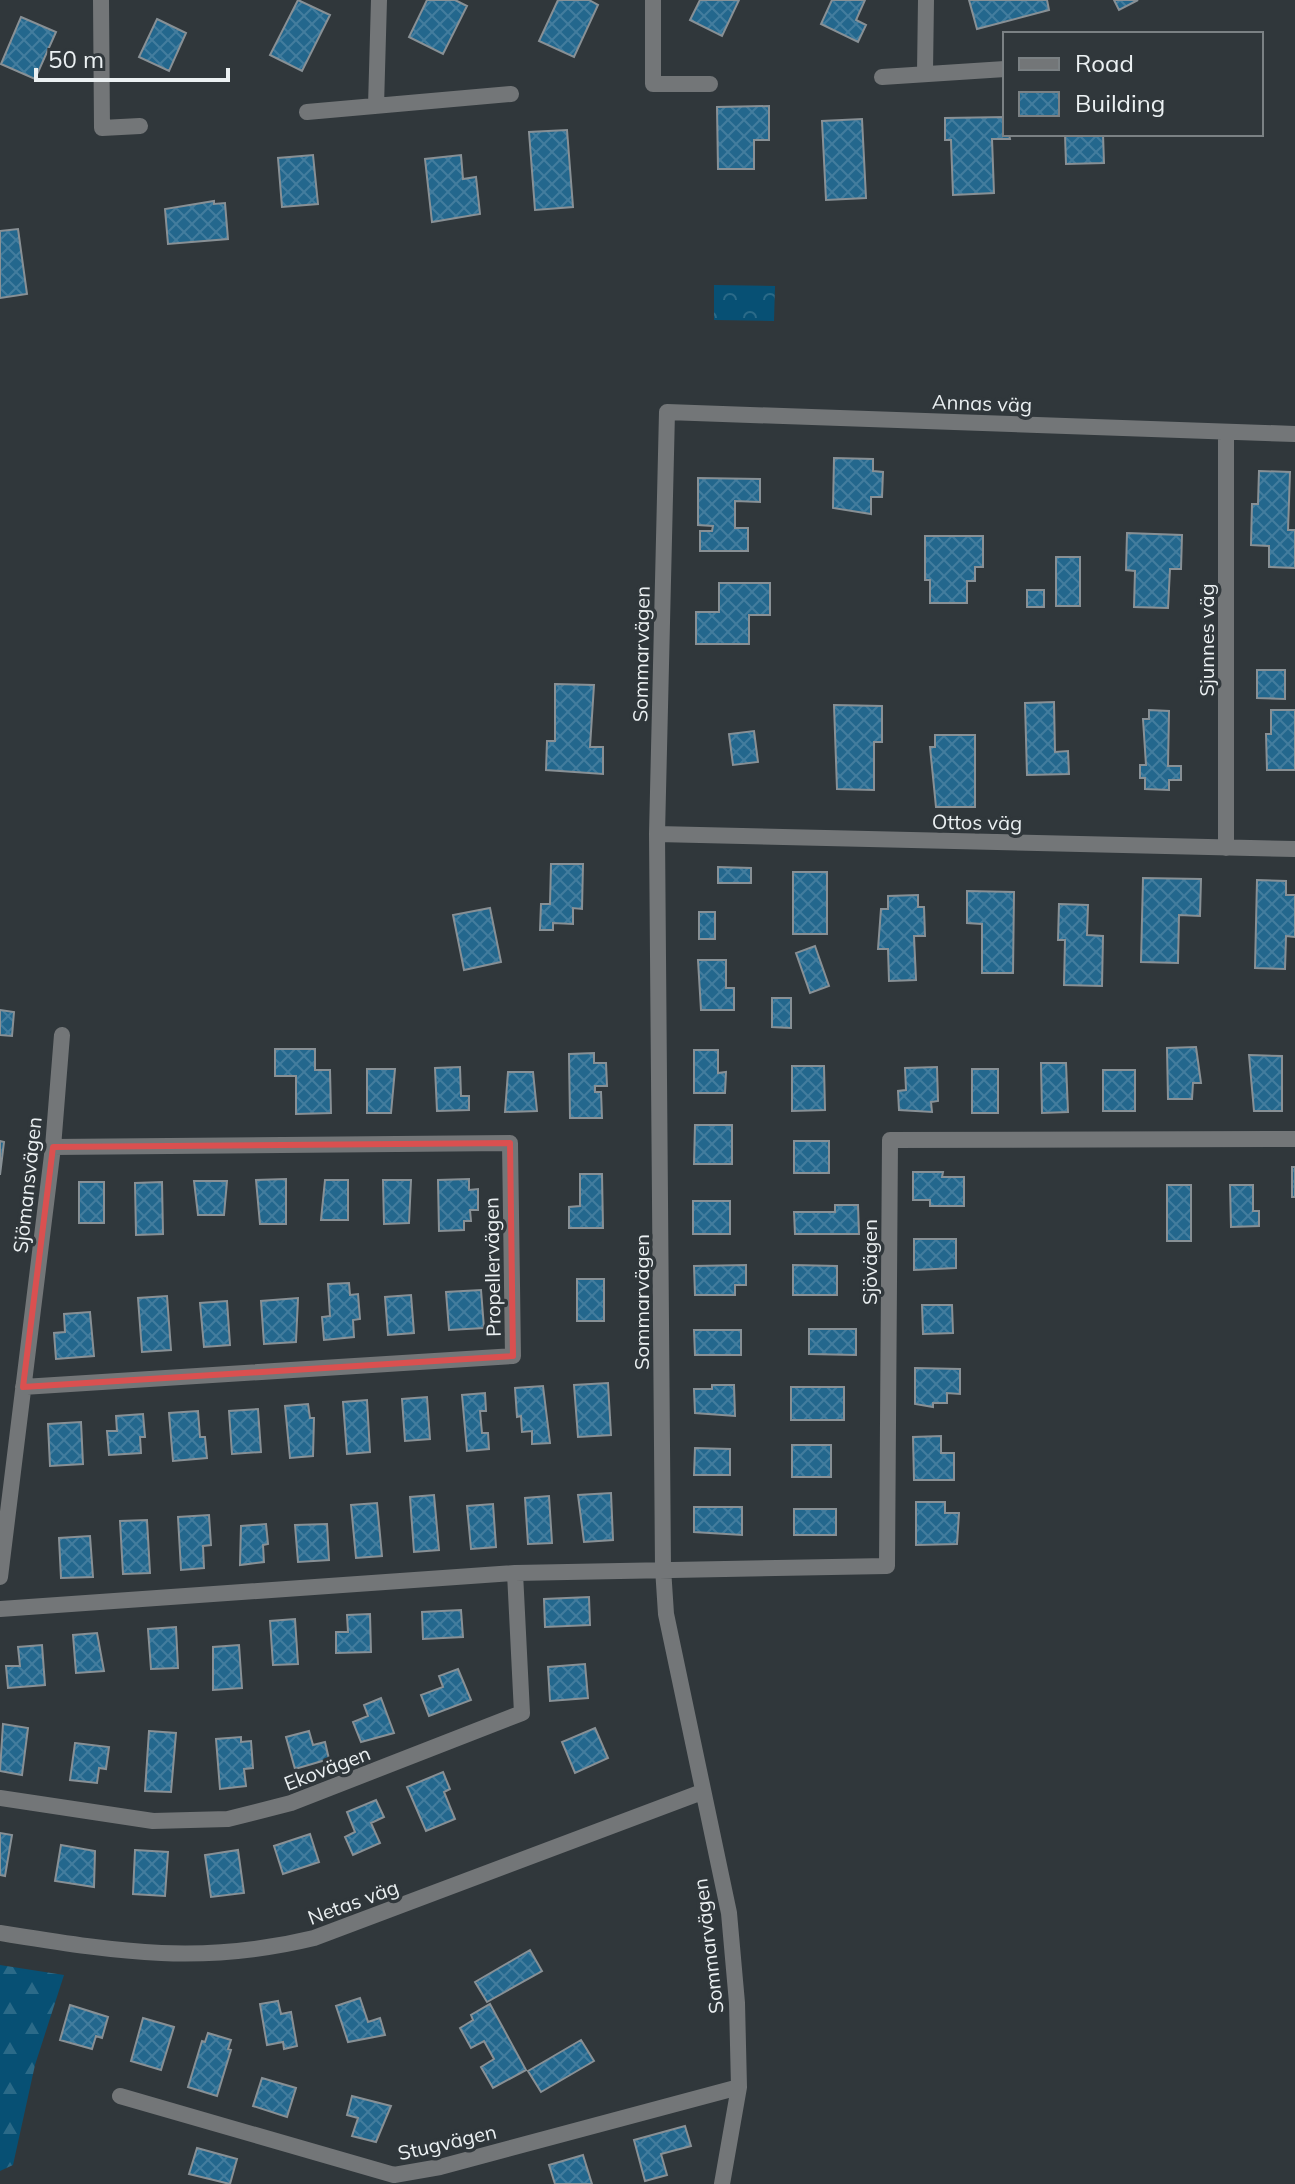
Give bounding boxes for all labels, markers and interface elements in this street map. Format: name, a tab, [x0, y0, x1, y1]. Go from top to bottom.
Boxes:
scale bar	[36, 32, 228, 82]
legend	[1003, 32, 1263, 136]
text: 50 m	[48, 44, 104, 74]
text: Road	[1075, 48, 1134, 78]
text: Building	[1075, 88, 1165, 118]
street label: Annas väg	[932, 389, 1032, 417]
street label: Sjunnes väg	[1194, 584, 1219, 696]
street label: Sommarvägen	[627, 586, 655, 722]
street label: Ottos väg	[932, 809, 1022, 835]
street label: Sjömansvägen	[7, 1116, 47, 1254]
street label: Propellervägen	[478, 1197, 506, 1337]
street label: Sjövägen	[857, 1219, 882, 1305]
street label: Sommarvägen	[629, 1234, 654, 1370]
street label: Ekovägen	[280, 1740, 374, 1796]
street label: Netas väg	[304, 1874, 402, 1930]
street label: Sommarvägen	[687, 1877, 729, 2015]
street label: Stugvägen	[395, 2119, 499, 2165]

